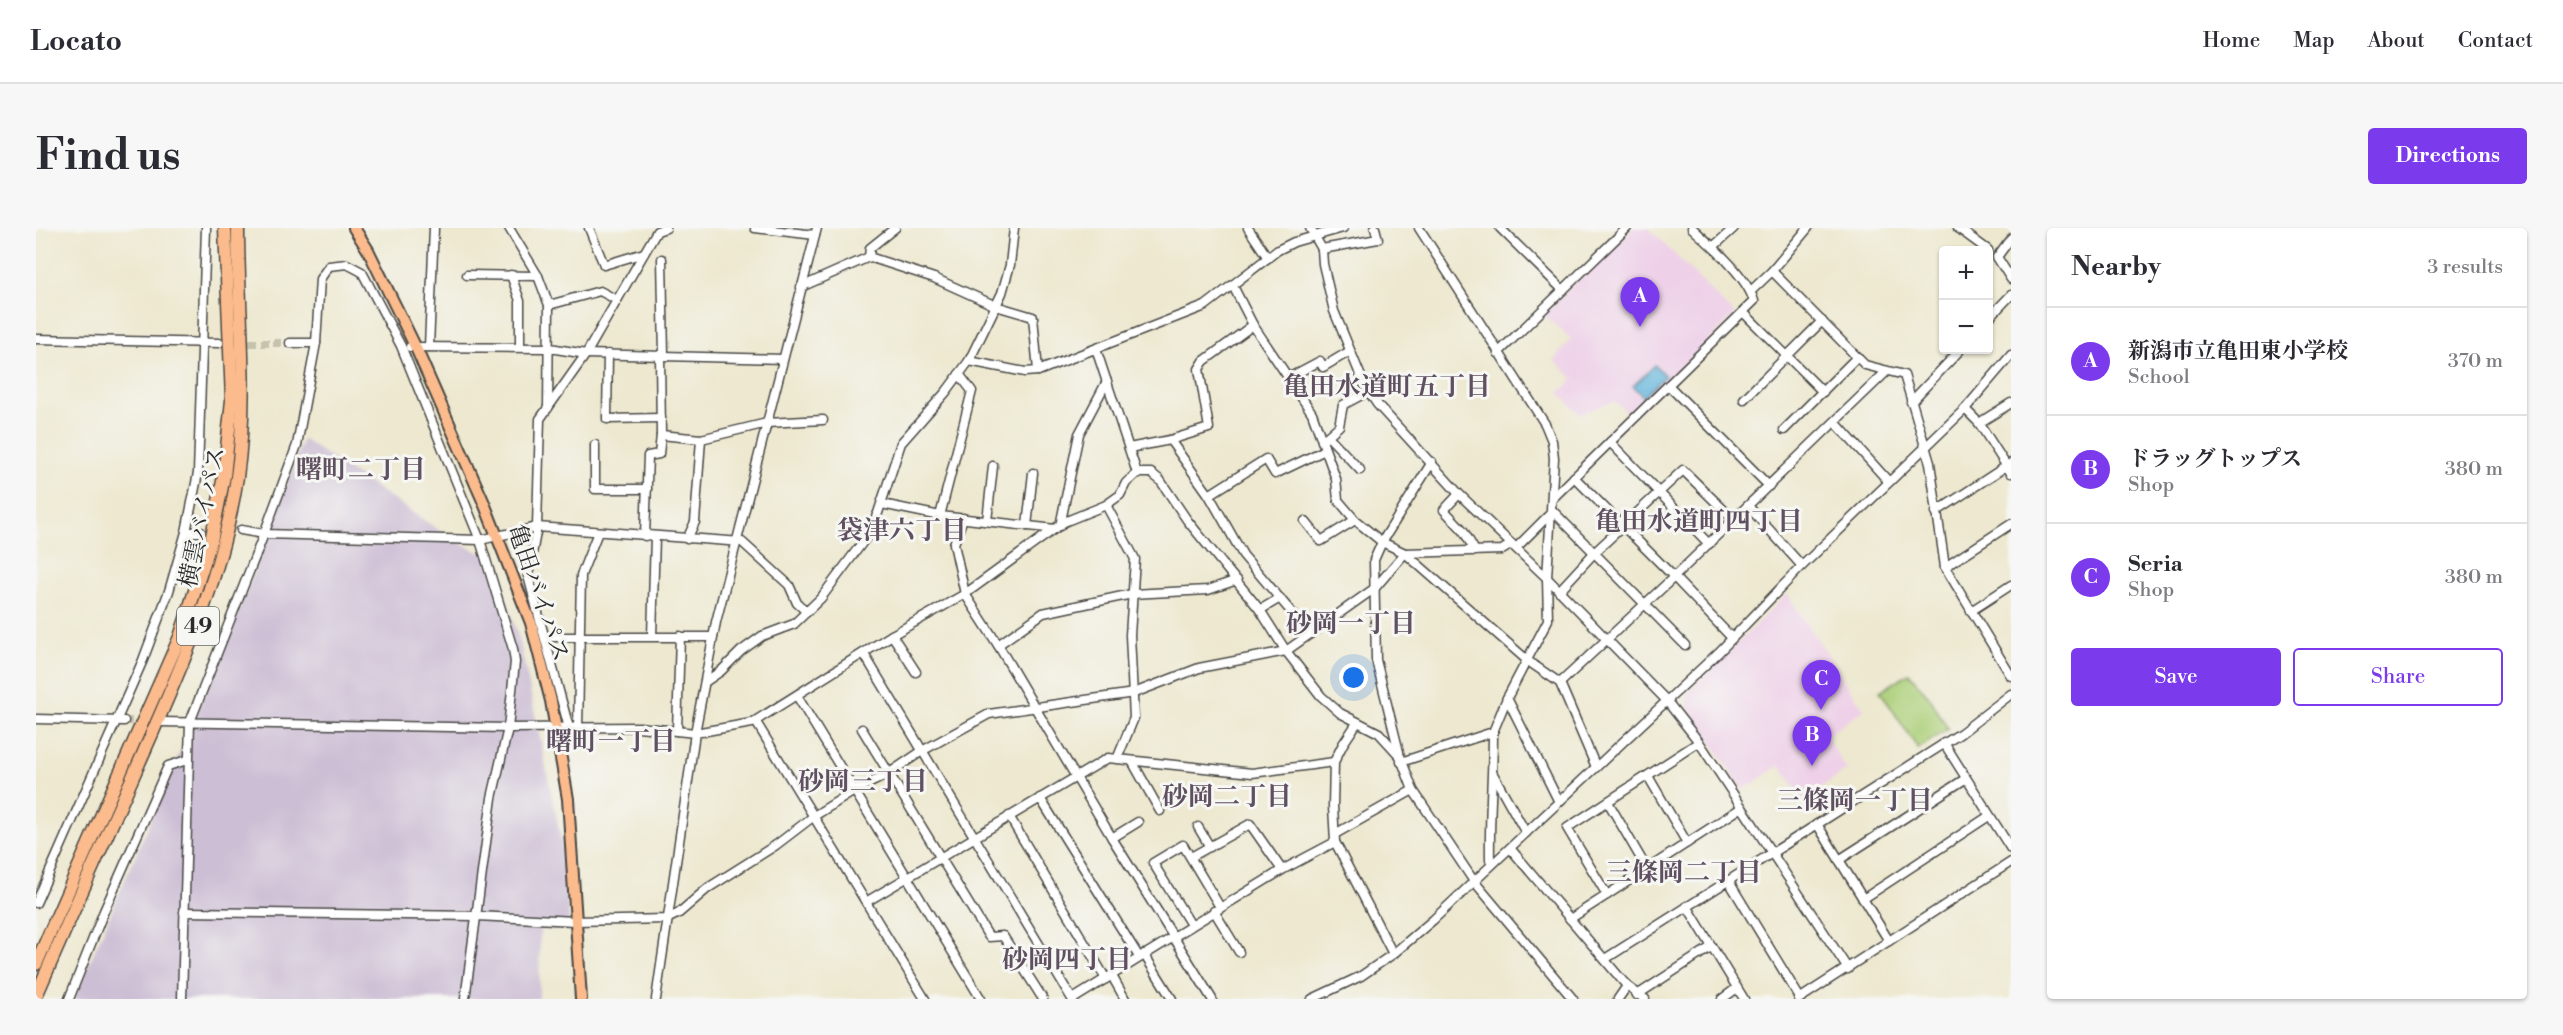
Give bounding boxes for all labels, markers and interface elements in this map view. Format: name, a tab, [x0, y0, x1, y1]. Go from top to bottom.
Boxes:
text: Locato	[30, 24, 122, 59]
text: Home	[2203, 28, 2260, 54]
text: Map	[2293, 28, 2335, 54]
text: About	[2368, 28, 2425, 54]
text: Contact	[2458, 28, 2533, 54]
button: Directions	[2368, 128, 2527, 184]
text: Find us	[36, 130, 180, 183]
map controls	[1939, 246, 1993, 354]
button: +	[1939, 246, 1993, 300]
text: Nearby	[2071, 251, 2161, 283]
text: 3 results	[2427, 255, 2503, 280]
pin: A	[1620, 278, 1660, 327]
button: −	[1939, 300, 1993, 354]
text: 新潟市立亀田東小学校	[2128, 338, 2348, 365]
text: A	[2083, 349, 2098, 374]
text: 370 m	[2448, 349, 2503, 374]
text: School	[2128, 365, 2190, 390]
district label: 亀田水道町五丁目	[1283, 371, 1491, 403]
street label: 横雲バイパス	[173, 444, 233, 590]
text: ドラッグトップス	[2128, 446, 2302, 473]
district label: 曙町二丁目	[296, 454, 426, 486]
text: B	[2083, 457, 2098, 482]
text: 380 m	[2445, 457, 2503, 482]
text: Shop	[2128, 473, 2174, 498]
district label: 亀田水道町四丁目	[1595, 506, 1803, 538]
district label: 袋津六丁目	[837, 515, 967, 547]
street label: 亀田バイパス	[500, 520, 576, 666]
text: Seria	[2128, 551, 2183, 578]
text: C	[2083, 565, 2098, 590]
text: 380 m	[2445, 565, 2503, 590]
text: Shop	[2128, 578, 2174, 603]
road number: 49	[177, 607, 219, 645]
district label: 砂岡一丁目	[1286, 608, 1416, 640]
button: Save	[2071, 648, 2281, 706]
button: Share	[2293, 648, 2503, 706]
pin: C	[1802, 660, 1840, 710]
your location	[1339, 663, 1368, 692]
pin: B	[1792, 716, 1832, 766]
district label: 曙町一丁目	[546, 726, 676, 758]
district label: 砂岡三丁目	[798, 766, 928, 798]
district label: 砂岡二丁目	[1162, 781, 1292, 813]
district label: 三條岡一丁目	[1777, 785, 1933, 817]
district label: 三條岡二丁目	[1606, 857, 1762, 889]
district label: 砂岡四丁目	[1002, 944, 1132, 976]

